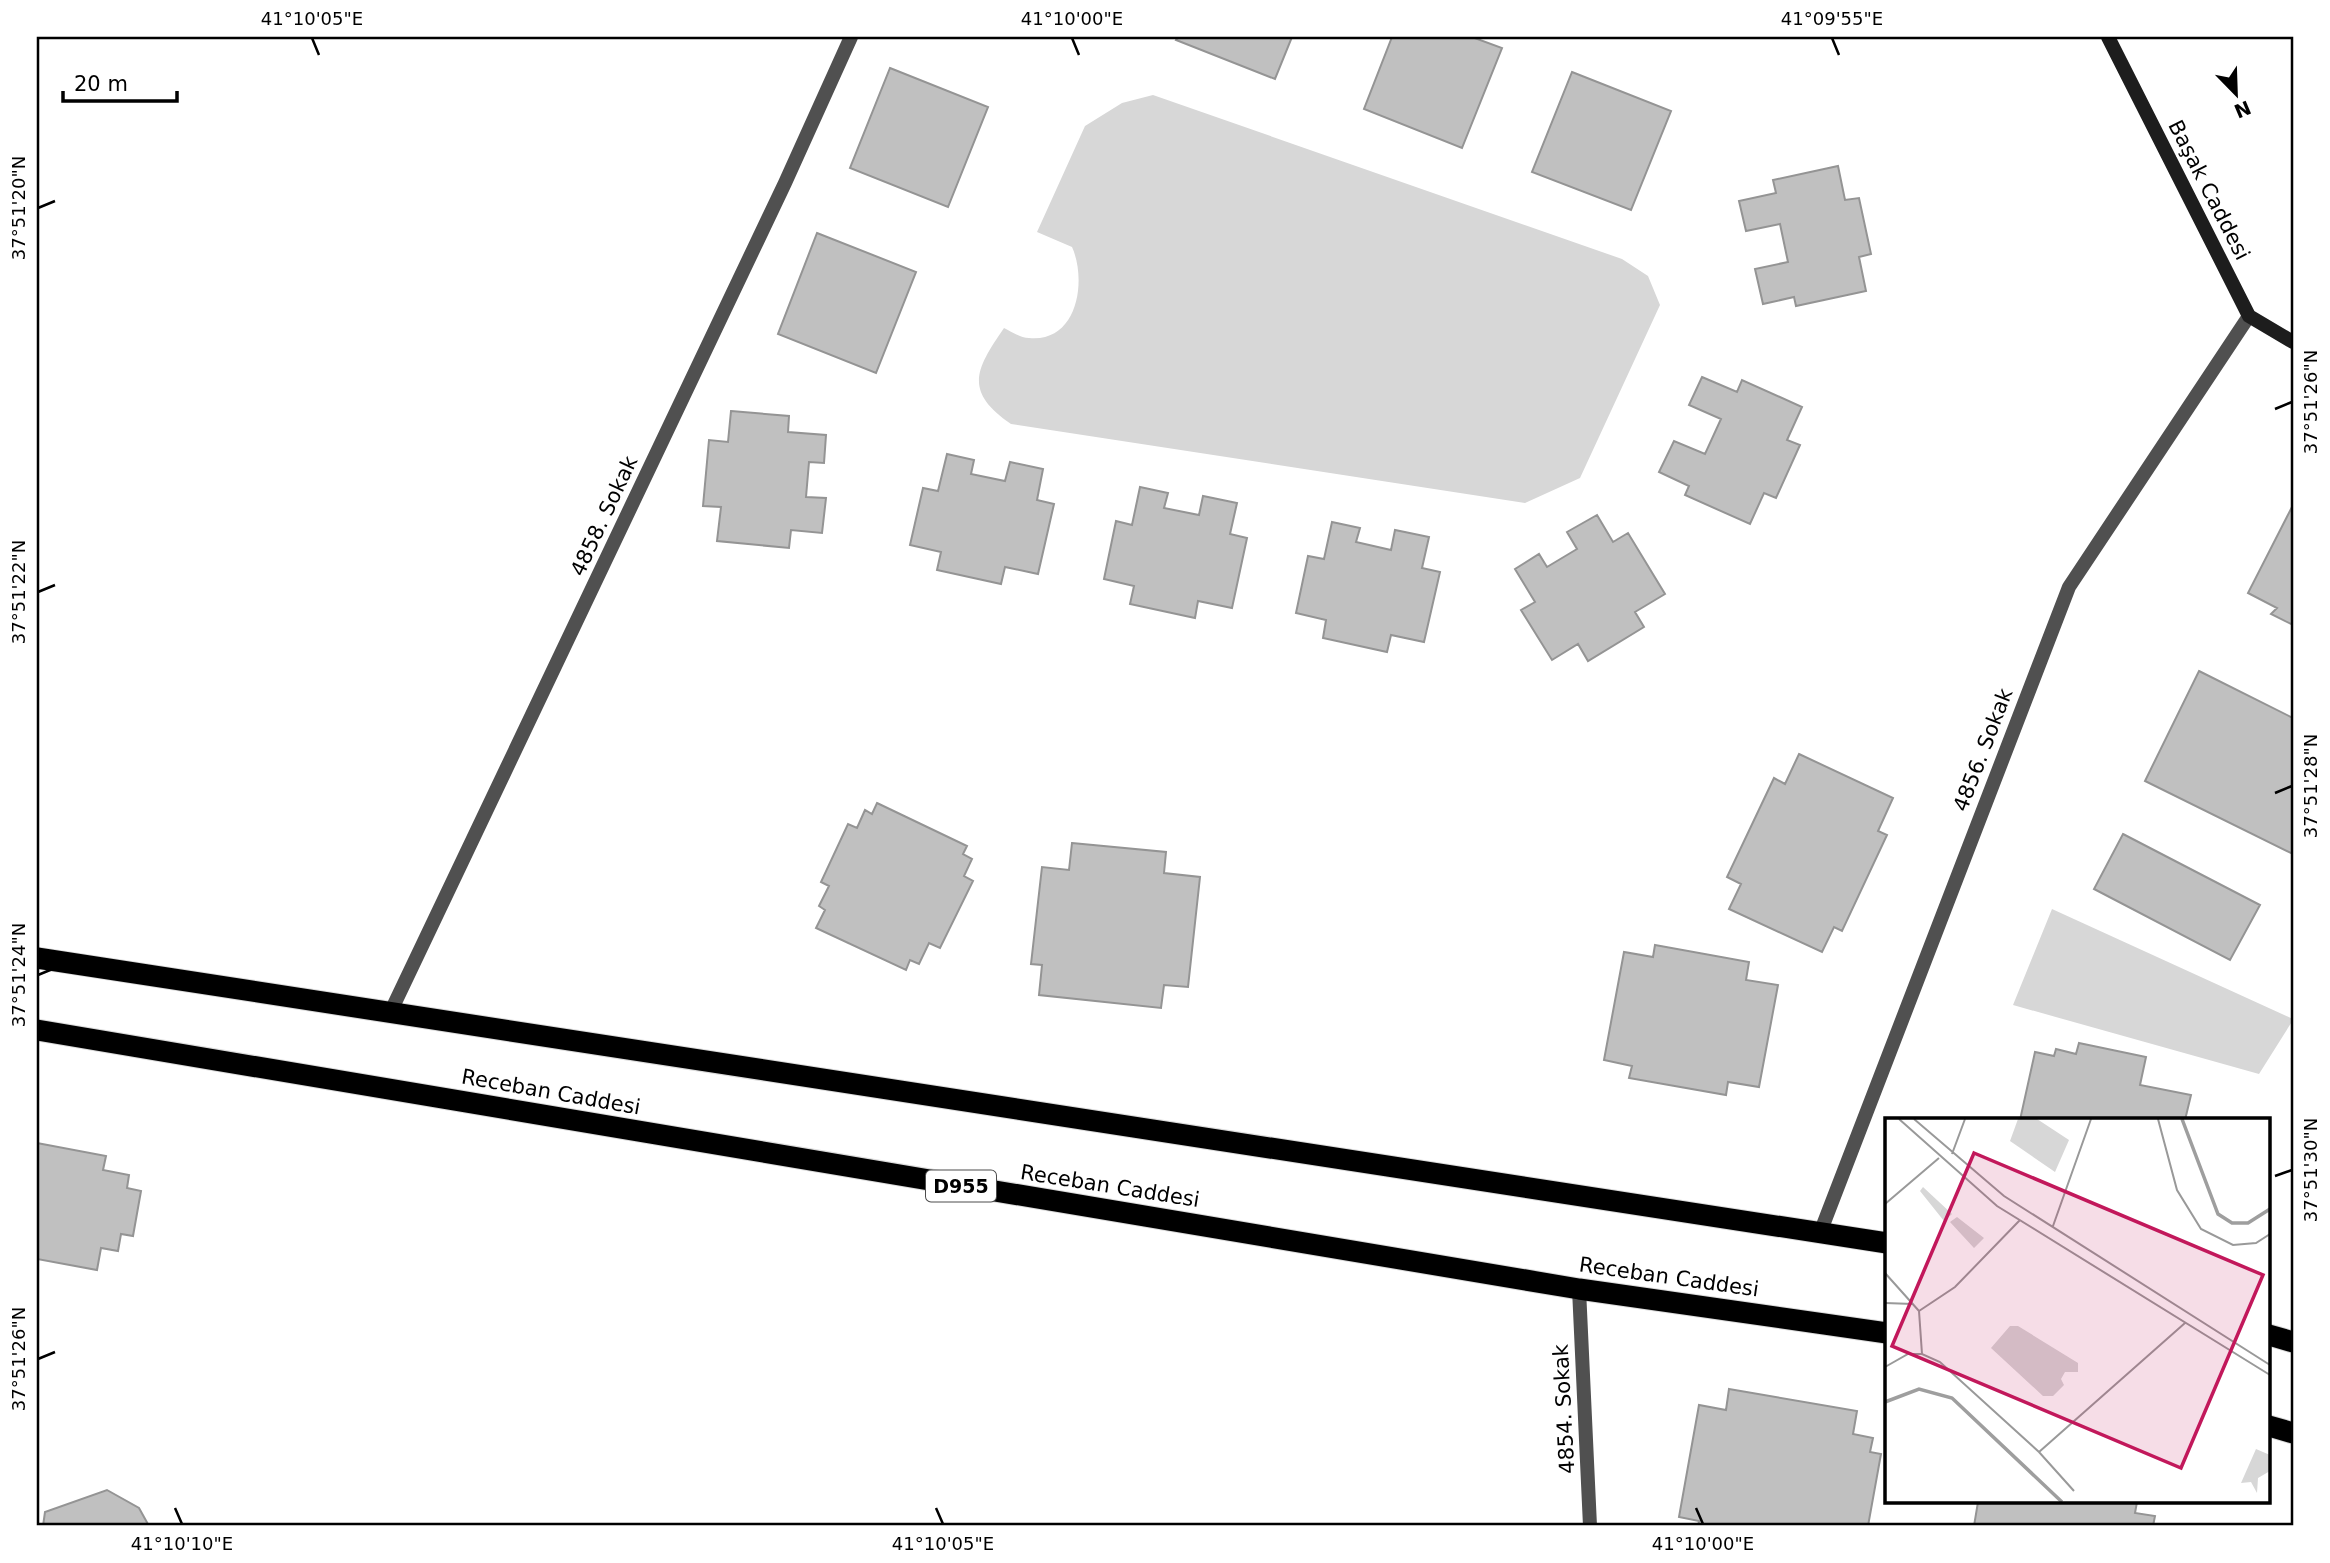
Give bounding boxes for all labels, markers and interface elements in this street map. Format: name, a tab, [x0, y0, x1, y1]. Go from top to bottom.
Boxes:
text: 41°10'05"E	[261, 8, 363, 29]
text: 41°10'00"E	[1021, 8, 1123, 29]
text: 41°09'55"E	[1781, 8, 1883, 29]
scale bar	[63, 60, 177, 104]
north arrow	[2200, 60, 2270, 130]
text: 20 m	[74, 72, 128, 96]
text: N	[2231, 96, 2254, 123]
street label: Başak Caddesi	[2163, 116, 2255, 264]
text: 37°51'20"N	[8, 156, 29, 260]
text: 37°51'26"N	[2300, 350, 2321, 454]
street label: 4858. Sokak	[566, 451, 643, 580]
text: 37°51'22"N	[8, 540, 29, 644]
street label: 4856. Sokak	[1949, 684, 2018, 815]
text: 37°51'28"N	[2300, 734, 2321, 838]
text: 37°51'24"N	[8, 923, 29, 1027]
street label: Receban Caddesi	[460, 1064, 642, 1120]
inset map	[1885, 1118, 2270, 1504]
text: 37°51'30"N	[2300, 1118, 2321, 1222]
street label: Receban Caddesi	[1019, 1160, 1201, 1212]
road number: D955	[926, 1170, 996, 1202]
street label: Receban Caddesi	[1578, 1253, 1760, 1301]
text: 37°51'26"N	[8, 1307, 29, 1411]
street label: 4854. Sokak	[1549, 1343, 1579, 1474]
text: 41°10'10"E	[131, 1533, 233, 1554]
text: 41°10'05"E	[892, 1533, 994, 1554]
text: 41°10'00"E	[1652, 1533, 1754, 1554]

